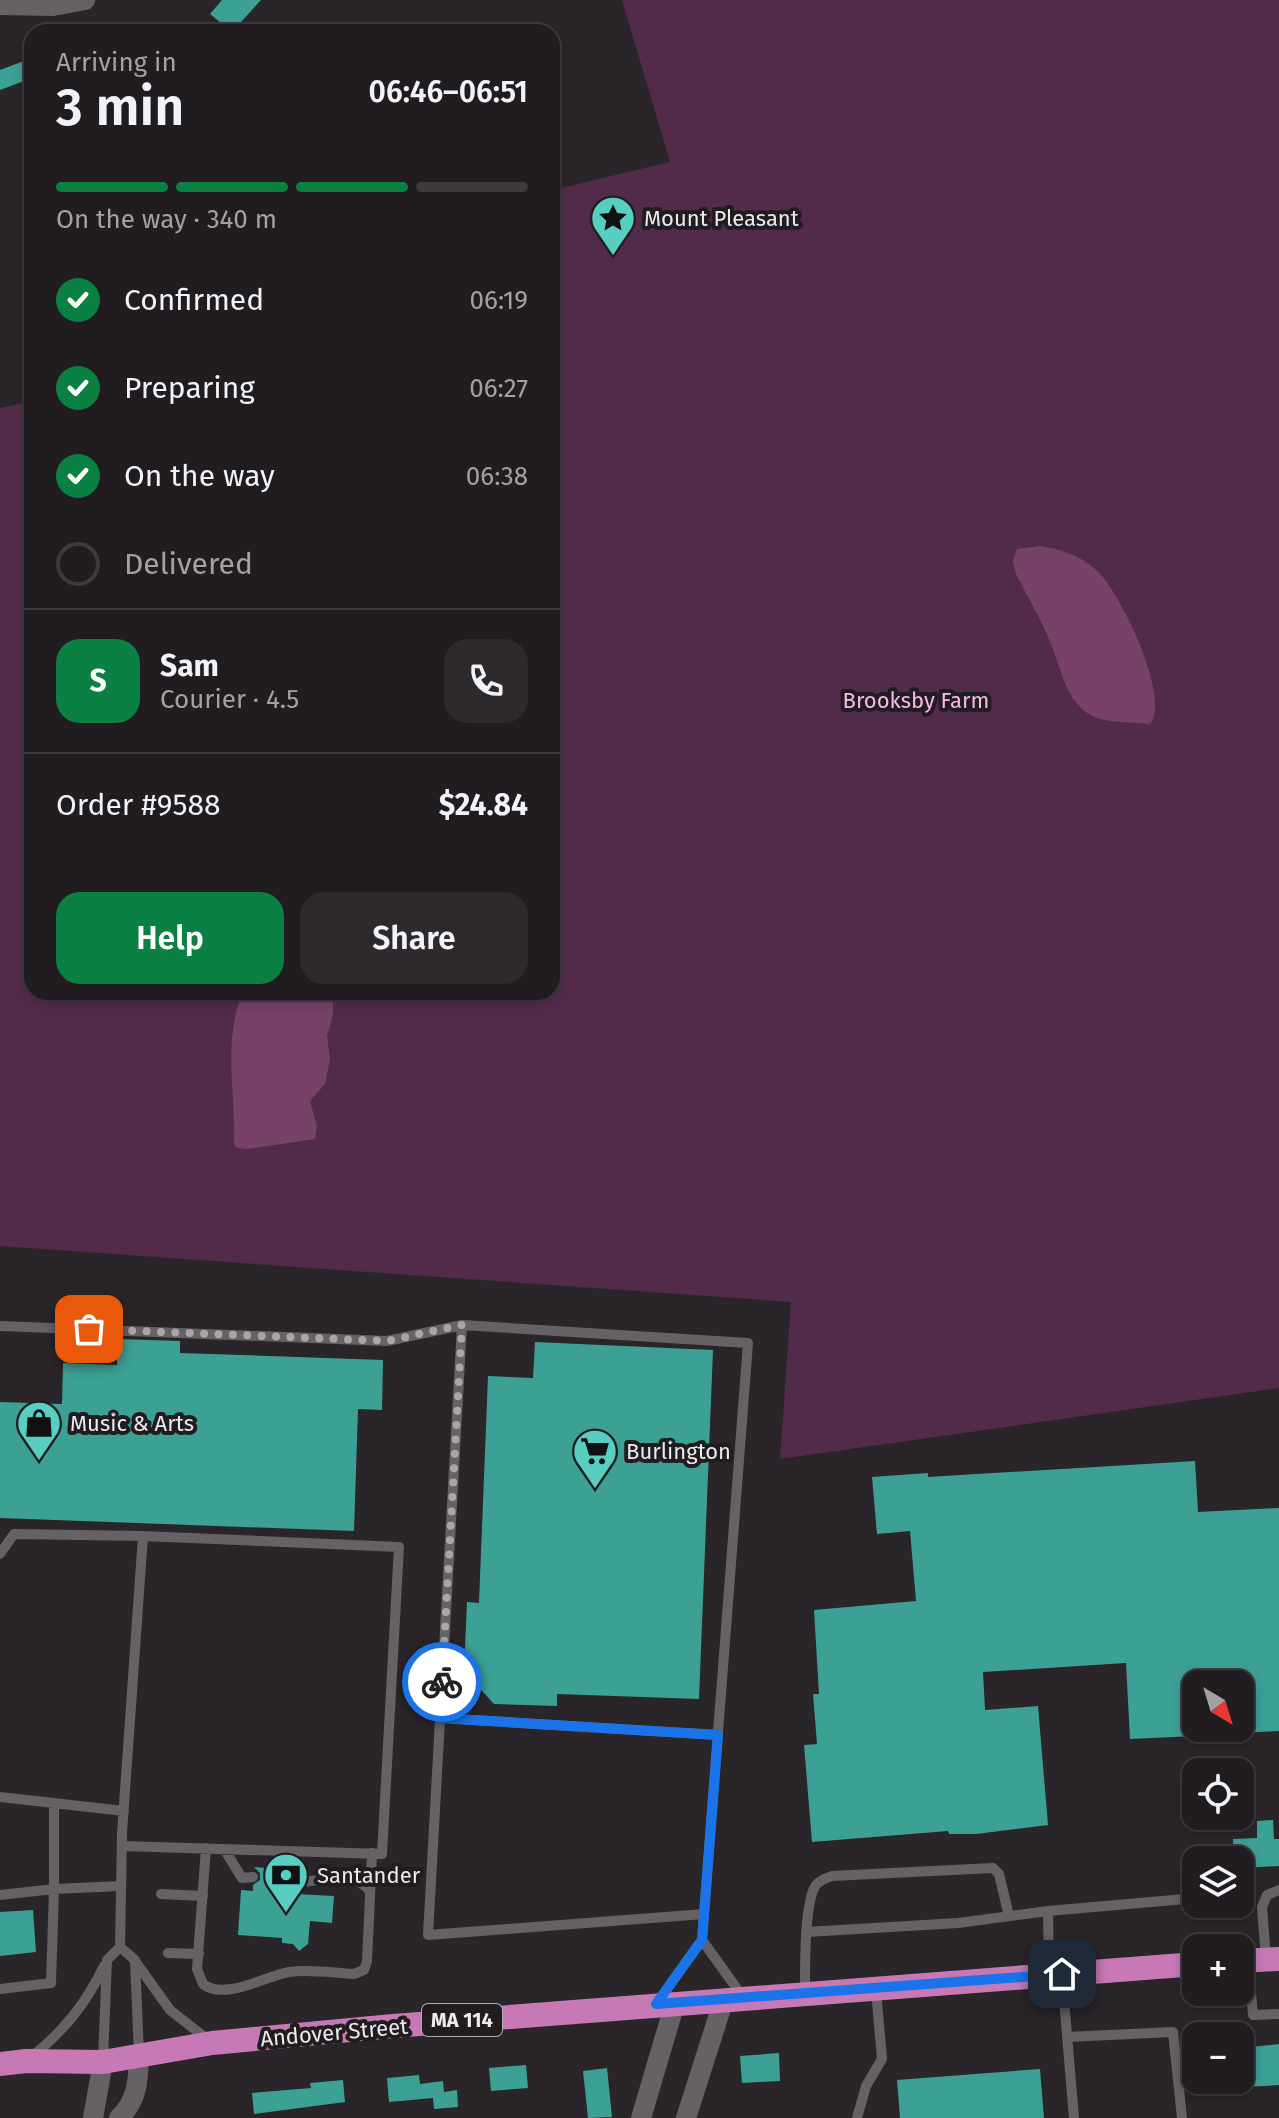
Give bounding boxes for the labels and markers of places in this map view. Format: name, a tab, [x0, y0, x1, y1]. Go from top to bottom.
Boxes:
place icon: Mount Pleasant	[589, 194, 637, 257]
place label: Mount Pleasant	[644, 205, 799, 232]
pin	[55, 1295, 123, 1363]
shop icon: Music & Arts	[15, 1399, 63, 1462]
place label: Music & Arts	[70, 1410, 194, 1437]
supermarket icon: Burlington	[571, 1427, 619, 1490]
place label: Burlington	[626, 1438, 731, 1465]
bank icon: Santander	[262, 1851, 310, 1914]
place label: Santander	[317, 1862, 421, 1889]
pin	[1028, 1940, 1096, 2008]

